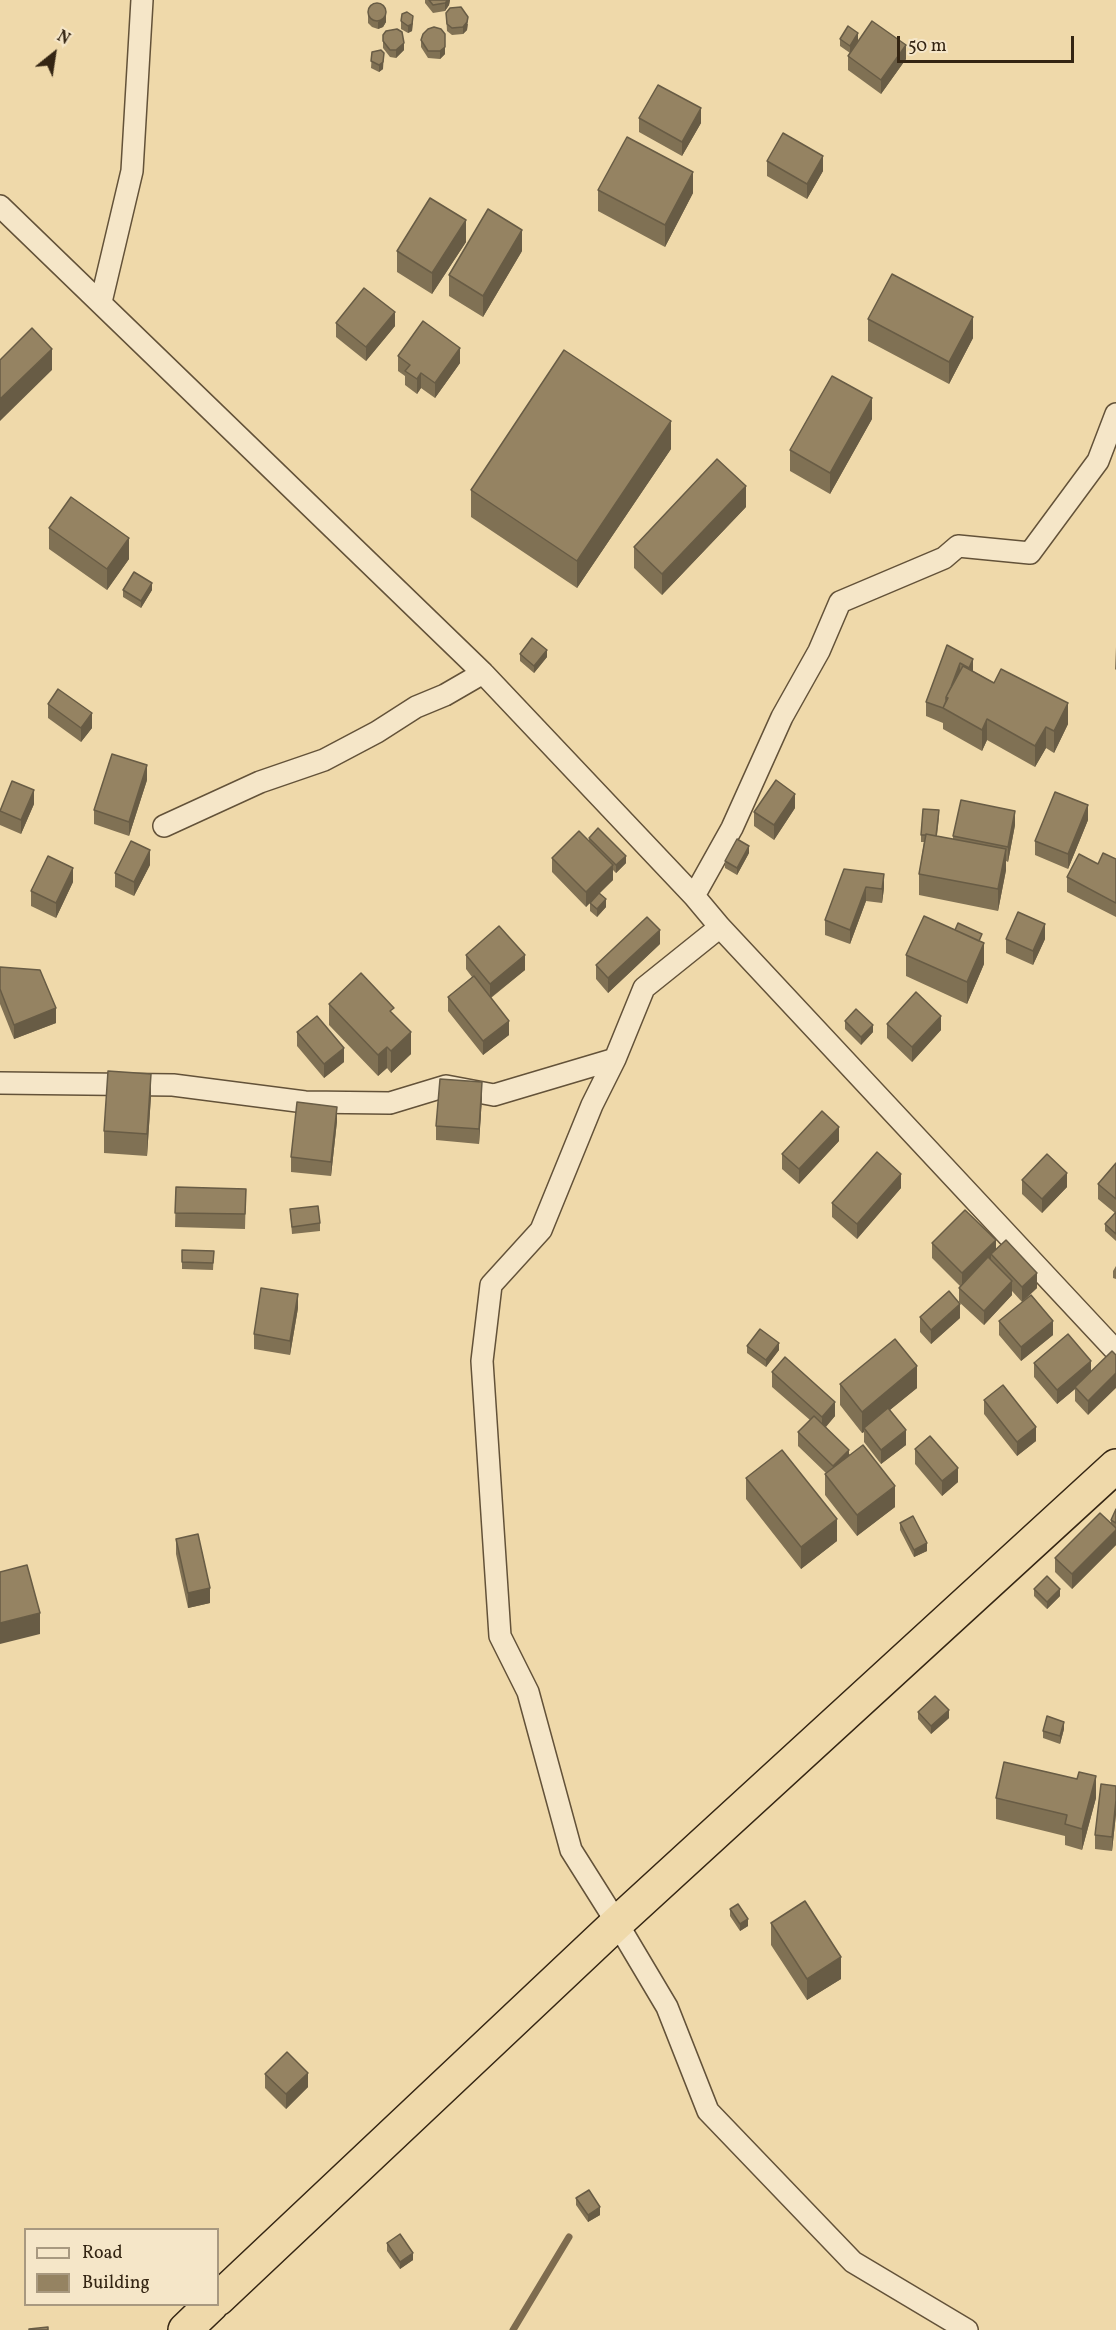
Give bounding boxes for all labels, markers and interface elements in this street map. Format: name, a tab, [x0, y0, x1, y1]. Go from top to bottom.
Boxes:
north arrow	[24, 24, 84, 84]
scale bar	[900, 24, 1077, 62]
text: N	[52, 26, 74, 51]
text: 50 m	[908, 34, 947, 59]
legend	[24, 2228, 219, 2306]
text: Road	[82, 2241, 123, 2266]
text: Building	[82, 2271, 150, 2296]

